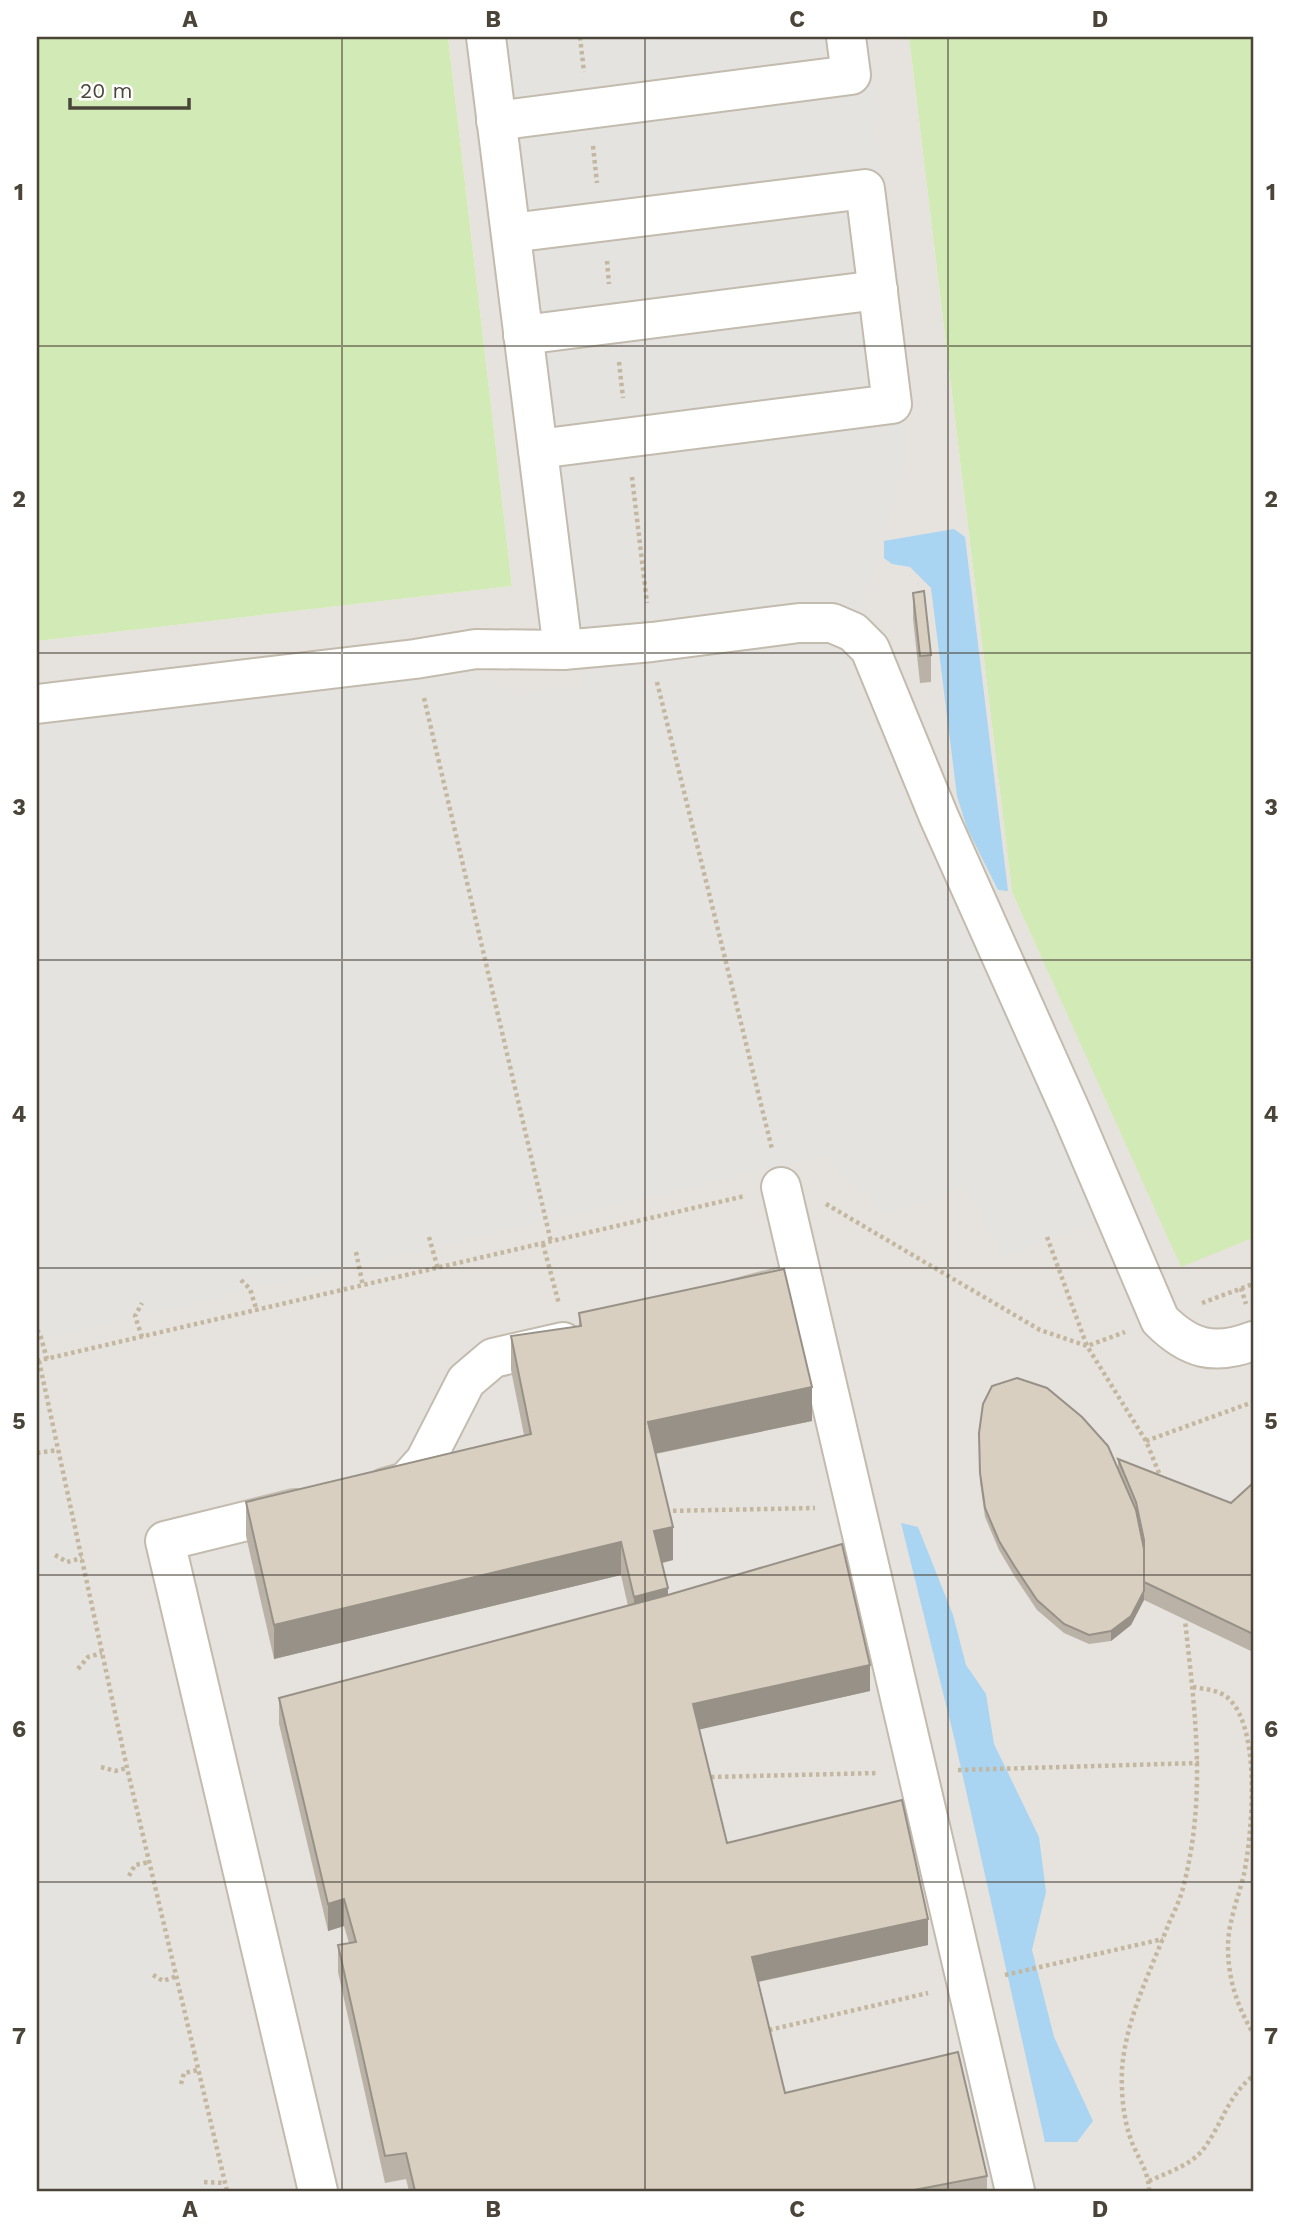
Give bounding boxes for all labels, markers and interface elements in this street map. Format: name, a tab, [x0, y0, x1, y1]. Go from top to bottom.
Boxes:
text: A	[182, 6, 198, 33]
text: B	[485, 6, 501, 33]
text: C	[789, 6, 805, 33]
text: D	[1092, 6, 1108, 33]
scale bar	[70, 66, 189, 110]
text: 20 m	[80, 78, 132, 103]
text: 1	[14, 179, 24, 206]
text: 1	[1266, 179, 1276, 206]
text: 2	[12, 486, 26, 513]
text: 2	[1264, 486, 1278, 513]
text: 3	[12, 794, 26, 821]
text: 3	[1264, 794, 1278, 821]
text: 4	[12, 1101, 27, 1128]
text: 4	[1264, 1101, 1279, 1128]
text: 5	[12, 1408, 26, 1435]
text: 5	[1264, 1408, 1278, 1435]
text: 6	[12, 1716, 26, 1743]
text: 6	[1264, 1716, 1278, 1743]
text: 7	[12, 2023, 26, 2050]
text: 7	[1264, 2023, 1278, 2050]
text: A	[182, 2196, 198, 2223]
text: B	[485, 2196, 501, 2223]
text: C	[789, 2196, 805, 2223]
text: D	[1092, 2196, 1108, 2223]

